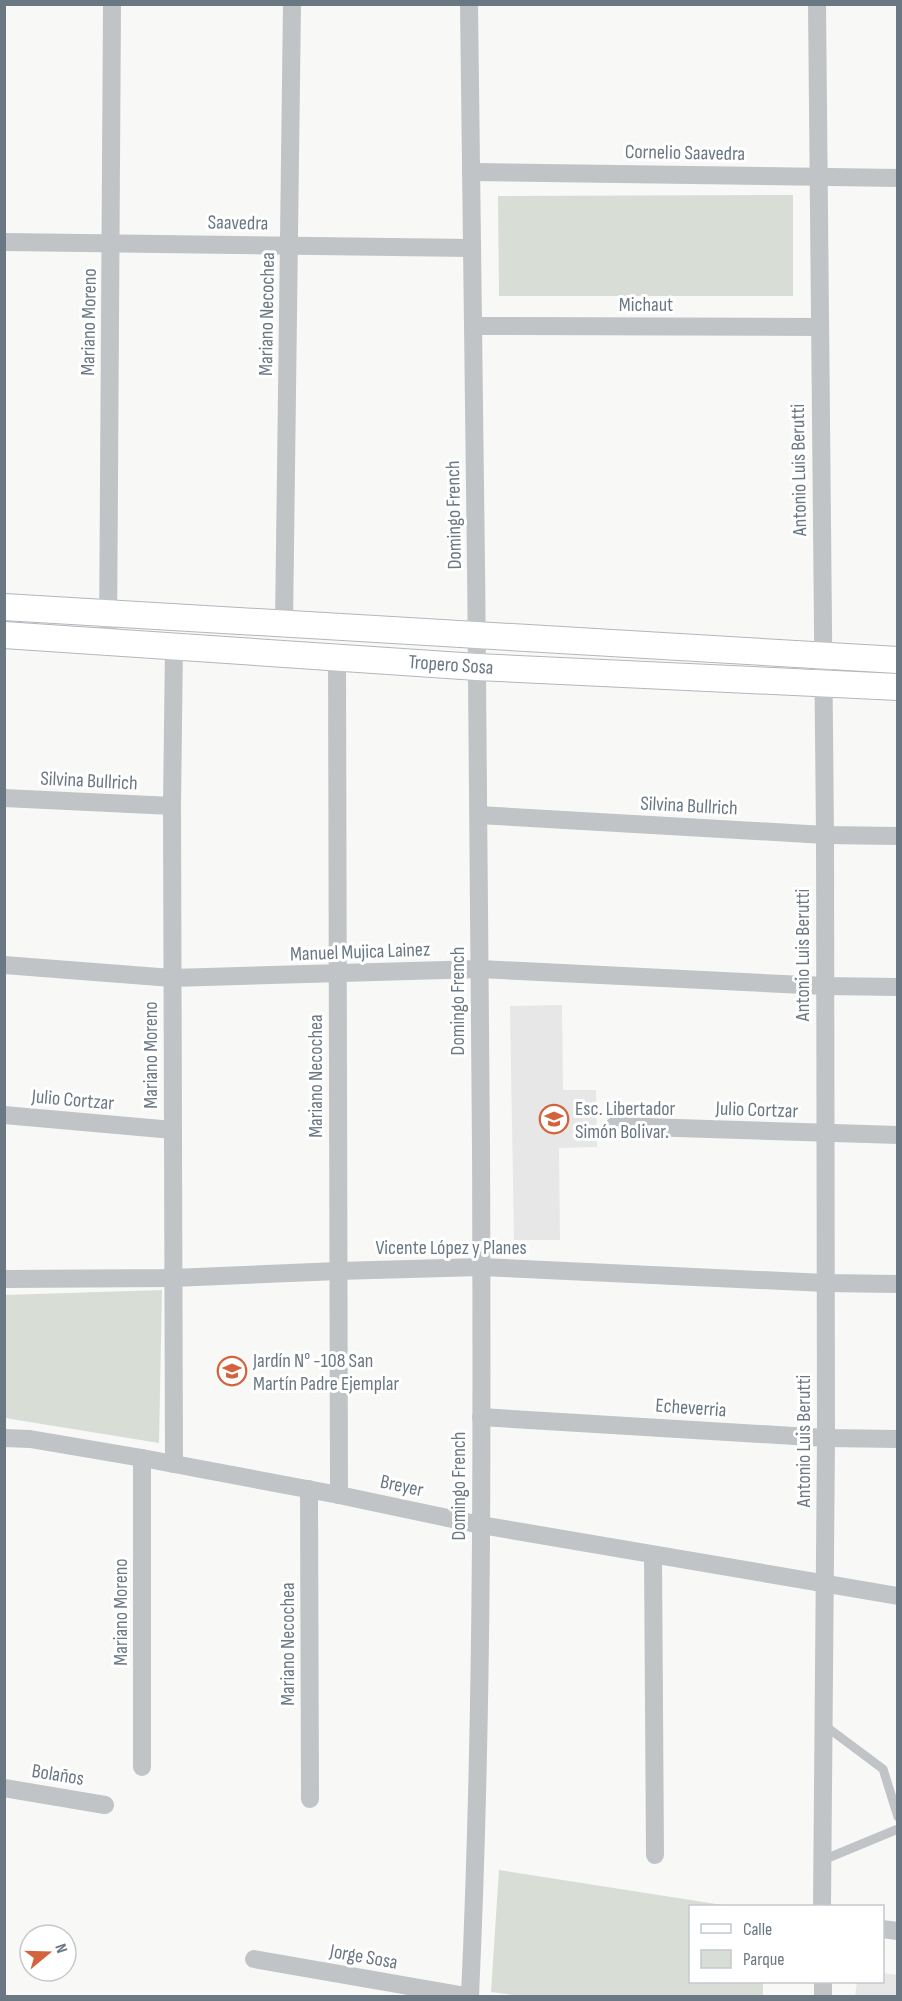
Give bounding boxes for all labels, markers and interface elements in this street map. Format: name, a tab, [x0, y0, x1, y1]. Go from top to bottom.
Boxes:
street label: Cornelio Saavedra	[625, 140, 745, 166]
street label: Saavedra	[207, 210, 269, 236]
street label: Mariano Necochea	[254, 252, 280, 376]
street label: Mariano Moreno	[76, 268, 102, 376]
street label: Michaut	[619, 293, 673, 317]
street label: Antonio Luis Berutti	[786, 404, 812, 537]
street label: Domingo French	[441, 460, 467, 570]
street label: Tropero Sosa	[408, 650, 494, 680]
street label: Silvina Bullrich	[40, 766, 138, 796]
street label: Silvina Bullrich	[640, 791, 738, 821]
street label: Antonio Luis Berutti	[791, 889, 815, 1022]
street label: Manuel Mujica Lainez	[290, 938, 431, 966]
street label: Domingo French	[446, 947, 470, 1055]
street label: Mariano Moreno	[139, 1001, 163, 1109]
street label: Mariano Necochea	[304, 1014, 328, 1138]
street label: Julio Cortzar	[30, 1084, 115, 1116]
place label: Esc. Libertador Simón Bolivar.	[575, 1097, 676, 1144]
street label: Julio Cortzar	[714, 1097, 799, 1123]
school or university icon: Esc. Libertador Simón Bolivar.	[538, 1103, 570, 1135]
street label: Vicente López y Planes	[375, 1236, 527, 1260]
place label: Jardín N° -108 San Martín Padre Ejemplar	[252, 1349, 399, 1396]
school or university icon: Jardín N° -108 San Martín Padre Ejemplar	[216, 1355, 248, 1387]
street label: Antonio Luis Berutti	[792, 1375, 816, 1508]
street label: Echeverria	[655, 1394, 727, 1422]
street label: Domingo French	[447, 1432, 471, 1540]
street label: Breyer	[378, 1470, 426, 1502]
street label: Mariano Moreno	[109, 1558, 133, 1666]
street label: Mariano Necochea	[276, 1582, 300, 1706]
street label: Bolaños	[30, 1759, 86, 1791]
legend	[689, 1905, 884, 1983]
text: Calle	[743, 1919, 772, 1940]
north arrow	[18, 1923, 78, 1983]
street label: Jorge Sosa	[327, 1939, 400, 1975]
text: N	[50, 1941, 71, 1956]
text: Parque	[743, 1949, 784, 1970]

